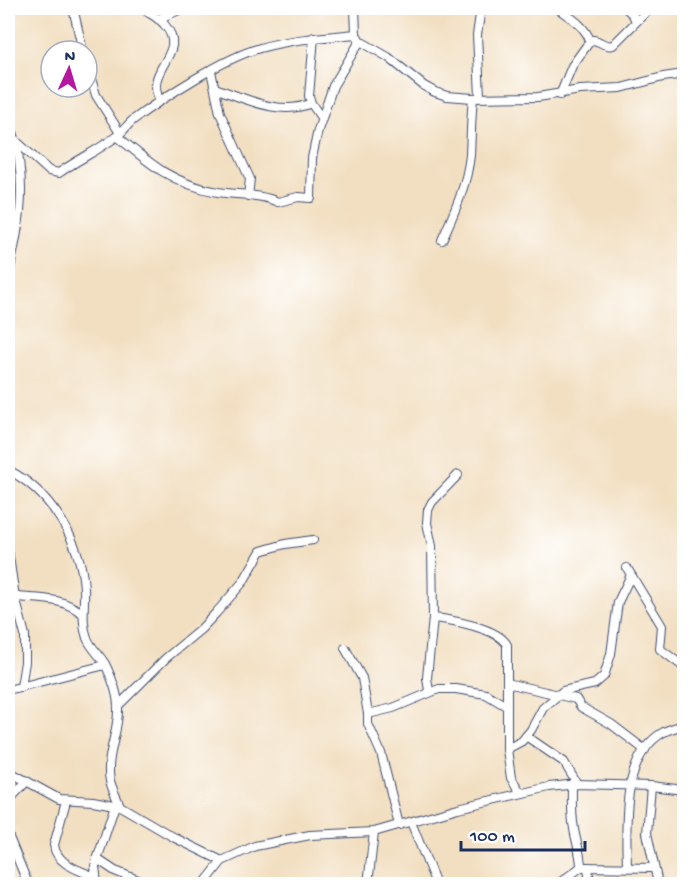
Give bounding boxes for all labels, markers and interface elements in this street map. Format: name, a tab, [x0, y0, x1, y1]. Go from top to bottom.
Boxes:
north arrow	[39, 39, 99, 99]
text: N	[64, 48, 76, 67]
scale bar	[461, 814, 586, 852]
text: 100 m	[469, 827, 515, 848]

